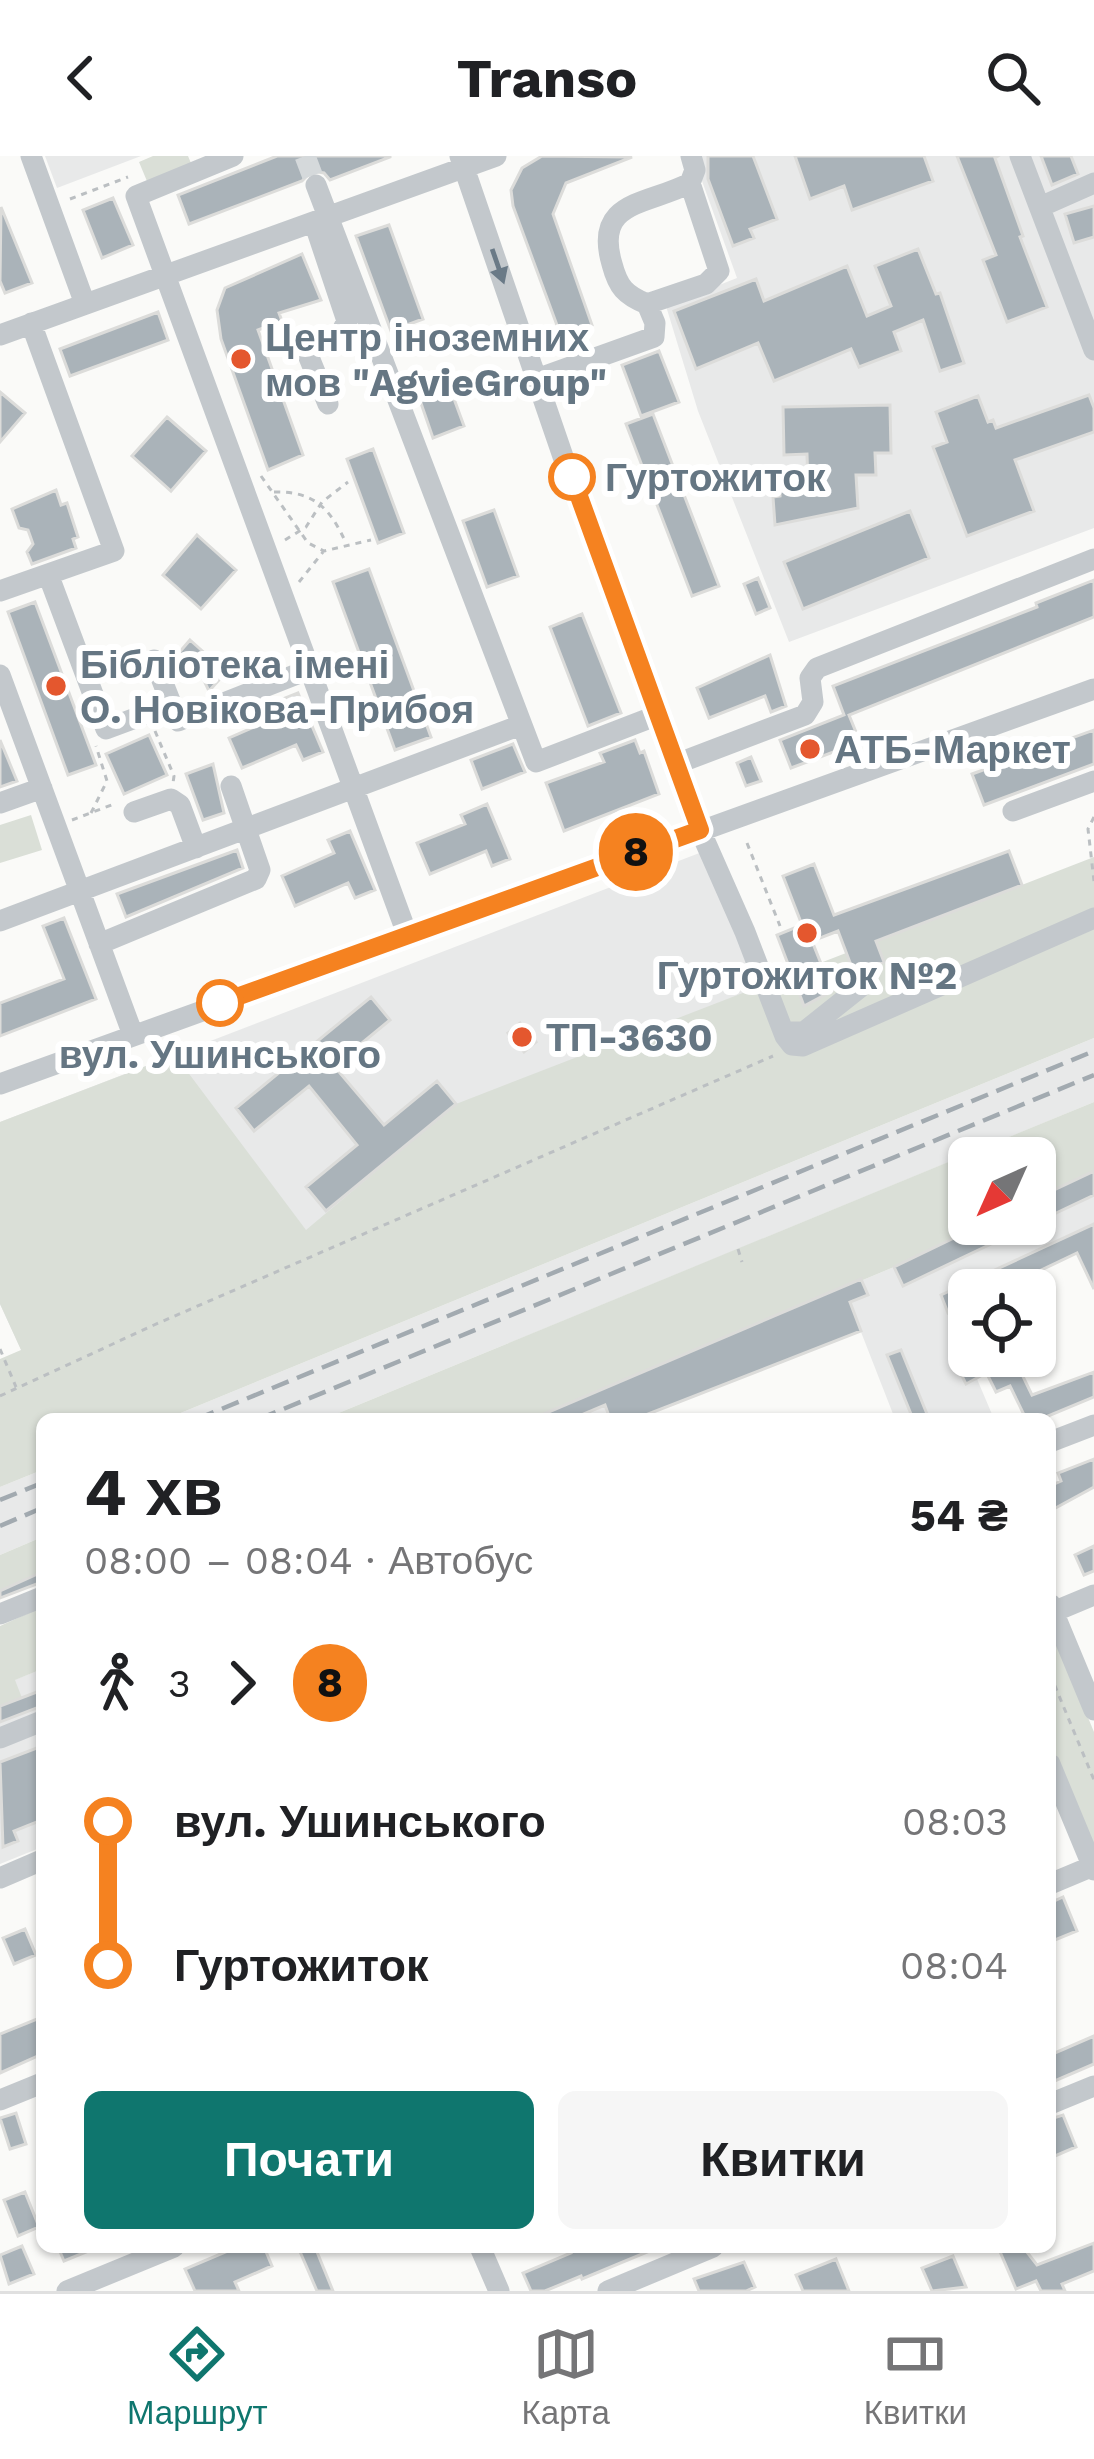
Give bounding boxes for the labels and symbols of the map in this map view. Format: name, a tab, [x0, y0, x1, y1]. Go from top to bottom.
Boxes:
one-way arrow	[490, 249, 508, 285]
place label: Центр іноземних мов "AgvieGroup"	[265, 315, 607, 405]
marker: Центр іноземних мов "AgvieGroup"	[228, 346, 254, 372]
marker: Гуртожиток	[550, 455, 594, 499]
place label: Гуртожиток	[605, 455, 826, 500]
place label: Бібліотека імені О. Новікова-Прибоя	[80, 642, 474, 732]
marker: Бібліотека імені О. Новікова-Прибоя	[43, 673, 69, 699]
place label: АТБ-Маркет	[834, 727, 1071, 772]
marker: АТБ-Маркет	[797, 736, 823, 762]
line badge: 8	[597, 813, 675, 891]
marker: Гуртожиток №2	[794, 920, 820, 946]
place label: Гуртожиток №2	[657, 953, 957, 998]
marker: вул. Ушинського	[198, 981, 242, 1025]
place label: ТП-3630	[546, 1015, 713, 1060]
marker: ТП-3630	[509, 1024, 535, 1050]
place label: вул. Ушинського	[59, 1032, 381, 1077]
north arrow	[948, 1137, 1056, 1245]

